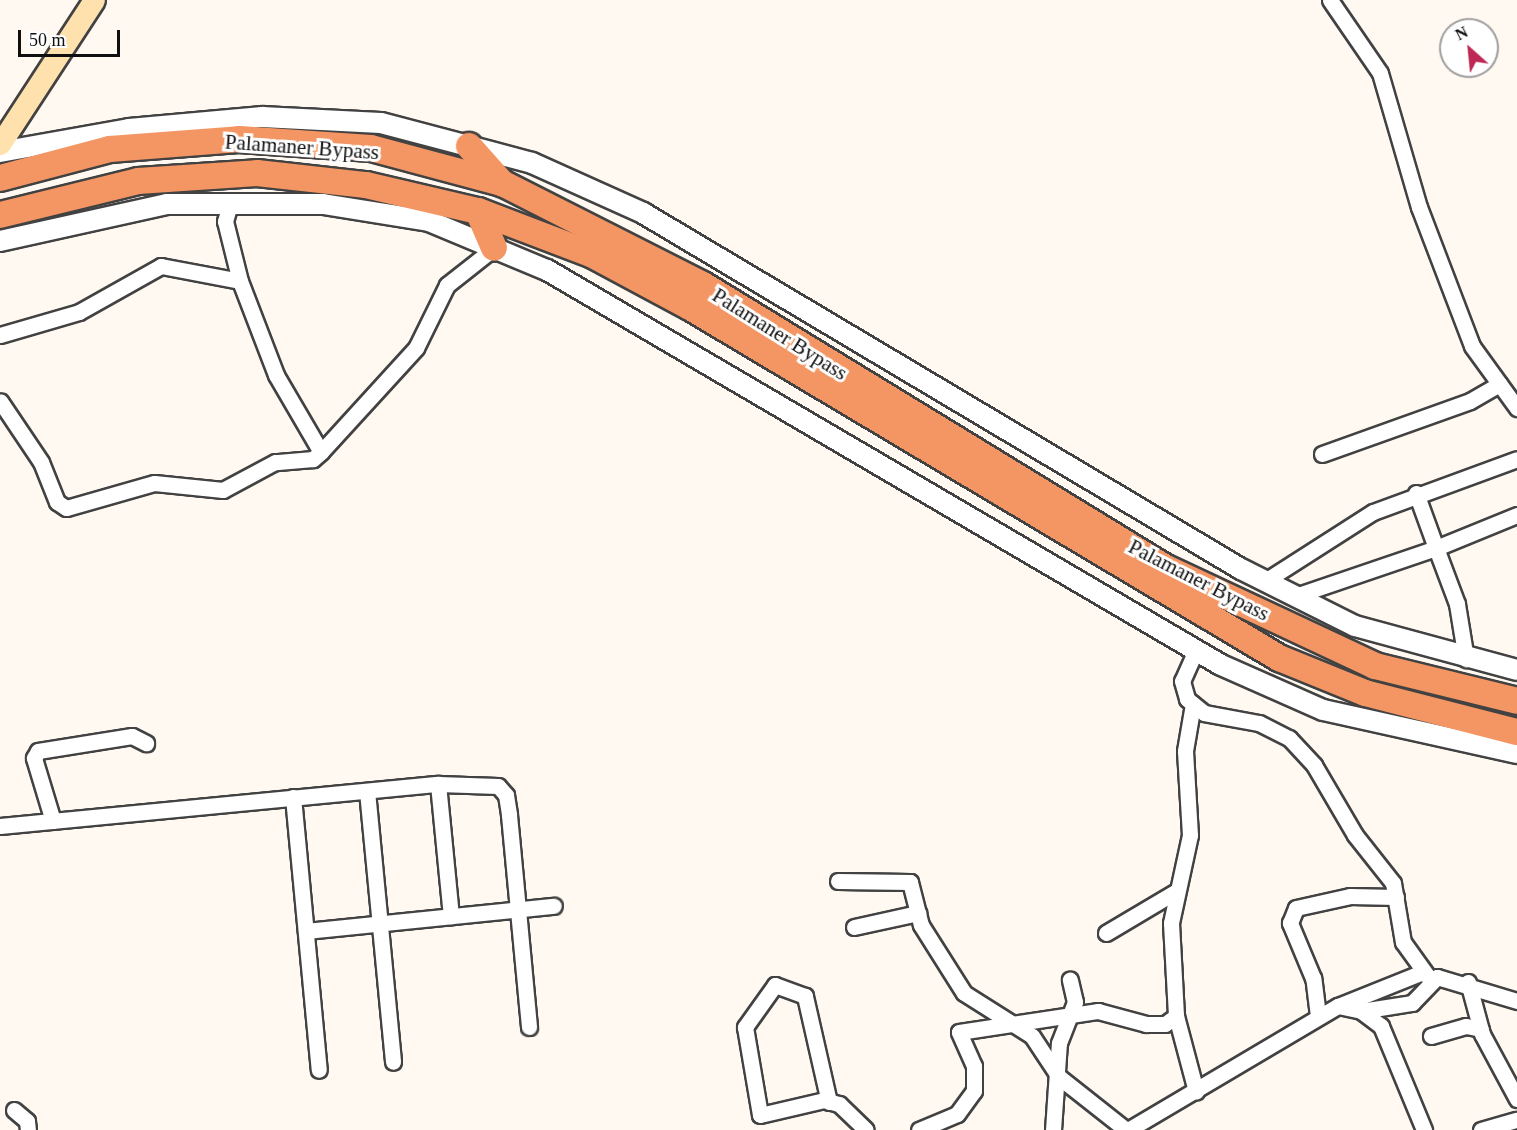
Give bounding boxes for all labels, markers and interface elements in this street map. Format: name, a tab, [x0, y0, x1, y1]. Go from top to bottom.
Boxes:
scale bar	[21, 18, 123, 56]
north arrow	[1439, 18, 1499, 78]
text: N	[1452, 23, 1471, 43]
text: 50 m	[29, 30, 66, 50]
street label: Palamaner Bypass	[224, 129, 380, 165]
street label: Palamaner Bypass	[708, 282, 852, 386]
street label: Palamaner Bypass	[1124, 534, 1274, 626]

